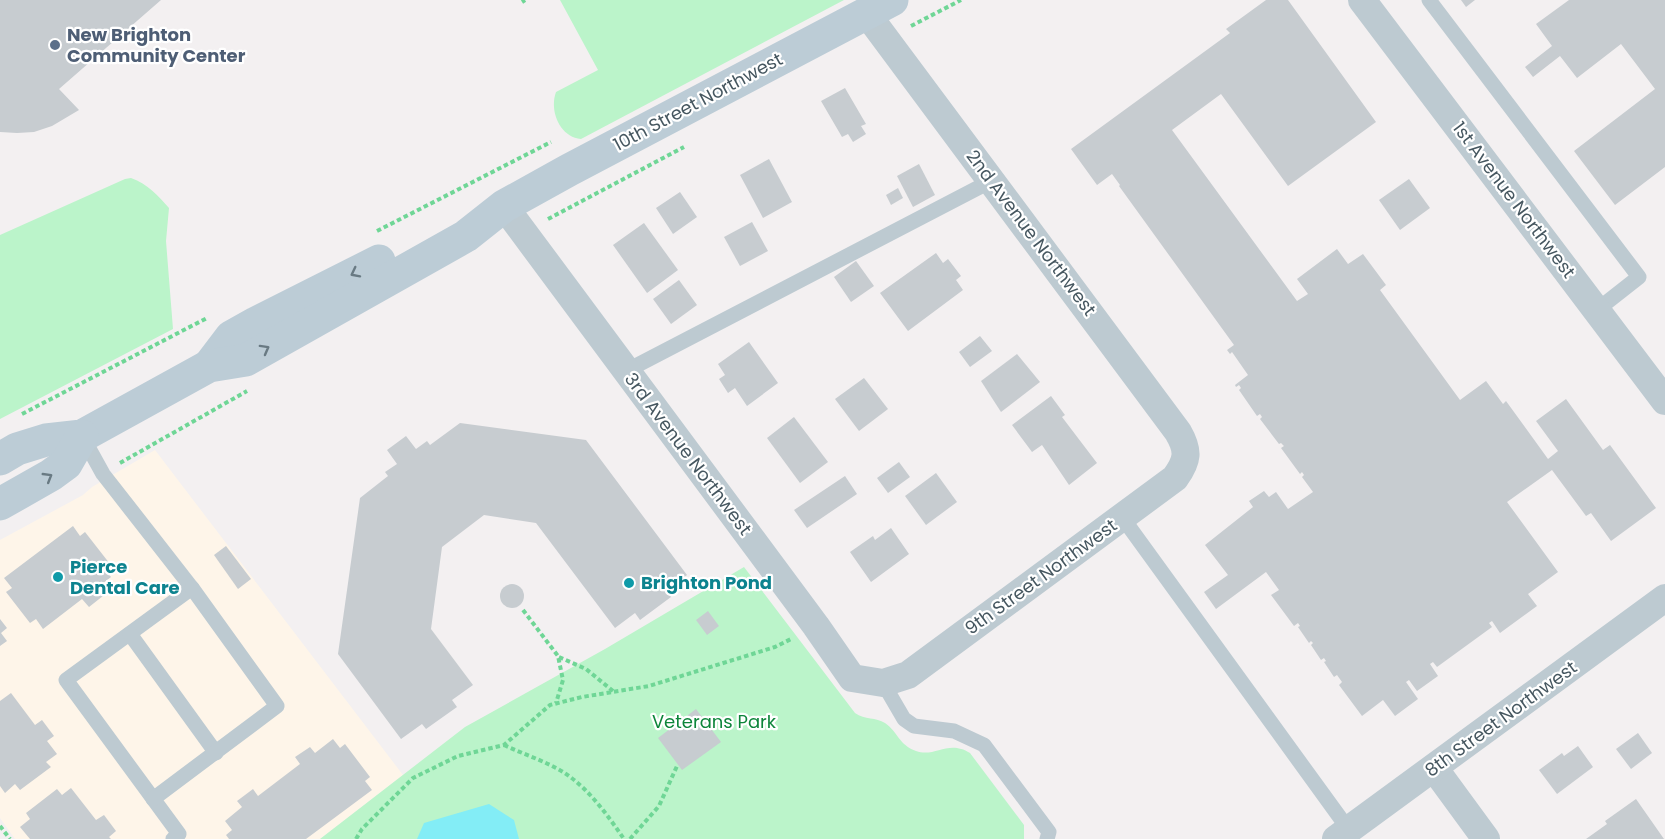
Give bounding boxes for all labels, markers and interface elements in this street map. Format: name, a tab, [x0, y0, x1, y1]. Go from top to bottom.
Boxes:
place label: New Brighton Community Center	[67, 22, 246, 68]
marker: New Brighton Community Center	[48, 38, 62, 52]
street label: 10th Street Northwest	[609, 46, 787, 157]
street label: 1st Avenue Northwest	[1447, 116, 1581, 283]
street label: 2nd Avenue Northwest	[961, 144, 1102, 321]
one-way arrow	[351, 266, 362, 277]
one-way arrow	[258, 345, 269, 356]
street label: 3rd Avenue Northwest	[619, 367, 758, 540]
one-way arrow	[42, 472, 52, 484]
street label: 9th Street Northwest	[960, 513, 1122, 640]
place label: Pierce Dental Care	[70, 554, 180, 600]
marker: Pierce Dental Care	[51, 570, 65, 584]
place label: Brighton Pond	[641, 570, 772, 595]
marker: Brighton Pond	[622, 576, 636, 590]
street label: 8th Street Northwest	[1420, 655, 1582, 782]
park label: Veterans Park	[652, 709, 777, 734]

